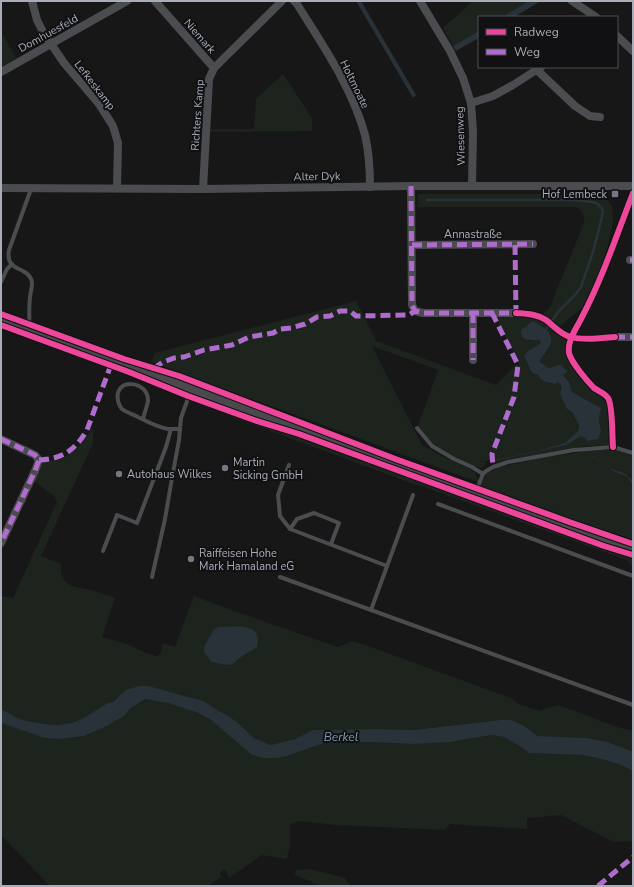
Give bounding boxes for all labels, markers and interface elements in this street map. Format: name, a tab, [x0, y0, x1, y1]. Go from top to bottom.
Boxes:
street label: Domhuesfeld	[16, 11, 81, 56]
street label: Niemark	[180, 16, 219, 57]
legend	[478, 16, 618, 68]
text: Radweg	[514, 24, 559, 40]
text: Weg	[514, 44, 540, 60]
street label: Lefkeskamp	[71, 57, 119, 113]
street label: Holtmoate	[336, 57, 373, 111]
street label: Richters Kamp	[188, 79, 207, 151]
street label: Wiesenweg	[452, 106, 469, 166]
street label: Alter Dyk	[293, 169, 341, 184]
place label: Hof Lembeck	[542, 187, 607, 202]
marker: Hof Lembeck	[610, 189, 620, 199]
street label: Annastraße	[444, 227, 502, 242]
place label: Martin Sicking GmbH	[233, 455, 303, 483]
marker: Martin Sicking GmbH	[220, 463, 230, 473]
place label: Autohaus Wilkes	[127, 467, 212, 482]
marker: Autohaus Wilkes	[114, 469, 124, 479]
place label: Raiffeisen Hohe Mark Hamaland eG	[199, 546, 294, 574]
marker: Raiffeisen Hohe Mark Hamaland eG	[186, 554, 196, 564]
water label: Berkel	[324, 729, 359, 745]

